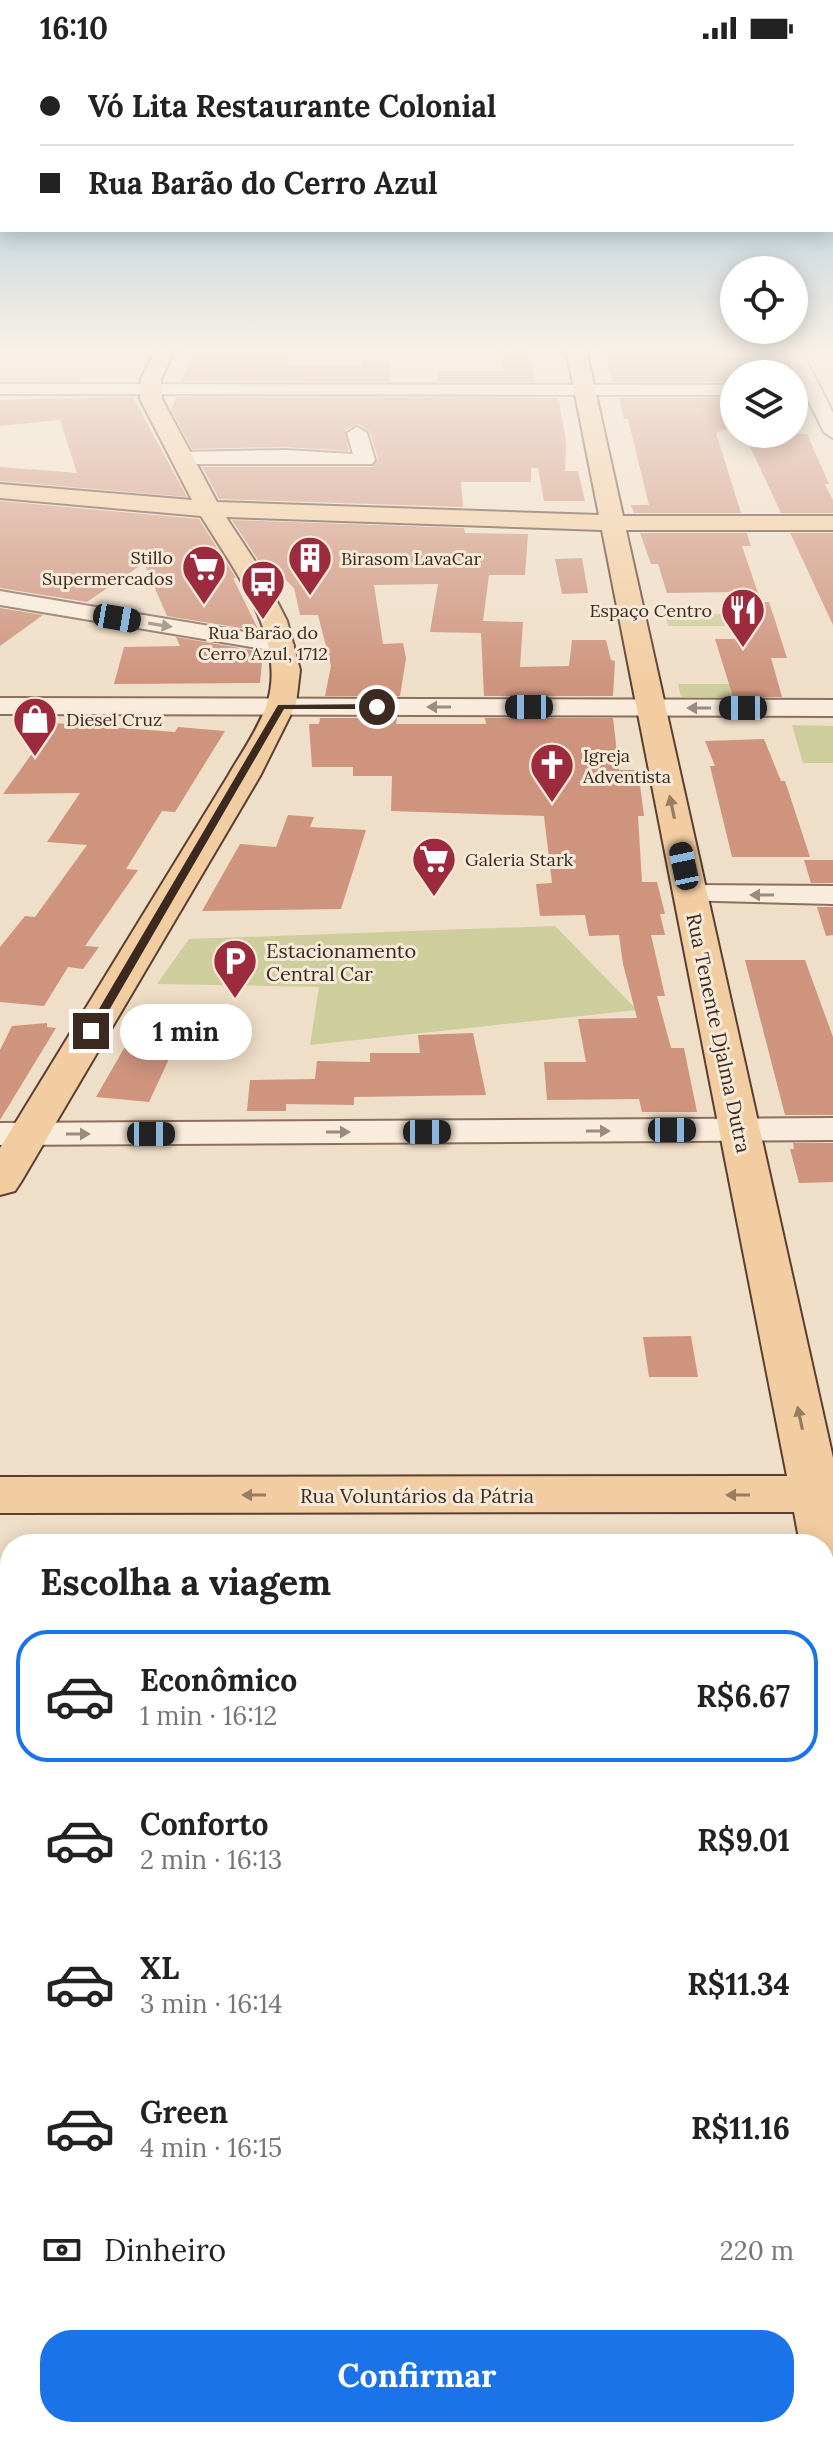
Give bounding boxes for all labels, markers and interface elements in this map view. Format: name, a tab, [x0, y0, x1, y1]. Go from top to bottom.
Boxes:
text: 16:10	[40, 9, 108, 47]
text: Vó Lita Restaurante Colonial	[88, 87, 496, 125]
text: Rua Barão do Cerro Azul	[88, 164, 438, 202]
map controls	[720, 256, 808, 448]
button: locate	[720, 256, 808, 344]
button: layers	[720, 360, 808, 448]
building icon: Birasom LavaCar	[286, 534, 334, 597]
supermarket icon: Stillo Supermercados	[180, 543, 228, 606]
place label: Stillo Supermercados	[42, 546, 173, 590]
place label: Birasom LavaCar	[341, 547, 481, 570]
bus stop icon: Rua Barão do Cerro Azul, 1712	[239, 558, 287, 621]
restaurant icon: Espaço Centro	[719, 586, 767, 649]
place label: Espaço Centro	[589, 599, 712, 622]
car	[91, 602, 143, 634]
one-way arrow	[148, 619, 173, 632]
place label: Rua Barão do Cerro Azul, 1712	[198, 621, 328, 665]
route start	[359, 689, 395, 725]
shop icon: Diesel Cruz	[11, 695, 59, 758]
car	[505, 695, 553, 719]
car	[719, 696, 767, 720]
one-way arrow	[426, 701, 451, 713]
one-way arrow	[686, 702, 711, 714]
place label: Diesel Cruz	[66, 708, 162, 731]
church icon: Igreja Adventista	[528, 741, 576, 804]
place label: Igreja Adventista	[582, 744, 671, 788]
one-way arrow	[665, 794, 678, 819]
supermarket icon: Galeria Stark	[410, 835, 458, 898]
car	[667, 840, 701, 892]
place label: Galeria Stark	[465, 848, 574, 871]
one-way arrow	[749, 888, 774, 901]
street label: Rua Tenente Djalma Dutra	[681, 911, 757, 1155]
parking icon: Estacionamento Central Car	[211, 937, 259, 1000]
place label: Estacionamento Central Car	[266, 938, 416, 986]
callout: 1 min	[119, 1003, 251, 1059]
route end	[73, 1013, 109, 1049]
text: 1 min	[153, 1015, 219, 1048]
car	[648, 1118, 696, 1142]
car	[403, 1120, 451, 1144]
car	[127, 1122, 175, 1146]
one-way arrow	[586, 1125, 611, 1137]
one-way arrow	[326, 1126, 351, 1139]
one-way arrow	[66, 1128, 91, 1140]
one-way arrow	[793, 1405, 806, 1430]
street label: Rua Voluntários da Pátria	[300, 1483, 534, 1508]
one-way arrow	[241, 1489, 266, 1501]
one-way arrow	[725, 1489, 750, 1501]
text: Escolha a viagem	[40, 1559, 331, 1605]
icon: car	[44, 1660, 116, 1732]
text: Econômico	[140, 1661, 297, 1699]
text: R$6.67	[696, 1677, 790, 1715]
text: 1 min · 16:12	[140, 1699, 277, 1732]
icon: car	[44, 1804, 116, 1876]
text: Conforto	[140, 1805, 268, 1843]
text: R$9.01	[697, 1821, 790, 1859]
text: 2 min · 16:13	[140, 1843, 282, 1876]
icon: car	[44, 1948, 116, 2020]
text: XL	[140, 1949, 179, 1987]
text: R$11.34	[687, 1965, 790, 2003]
text: 3 min · 16:14	[140, 1987, 282, 2020]
icon: car	[44, 2092, 116, 2164]
text: Green	[140, 2093, 228, 2131]
text: R$11.16	[691, 2109, 790, 2147]
text: 4 min · 16:15	[140, 2131, 282, 2164]
icon: cash	[40, 2228, 84, 2272]
text: Dinheiro	[104, 2231, 226, 2269]
text: 220 m	[720, 2234, 794, 2267]
button: Confirmar	[40, 2330, 794, 2422]

